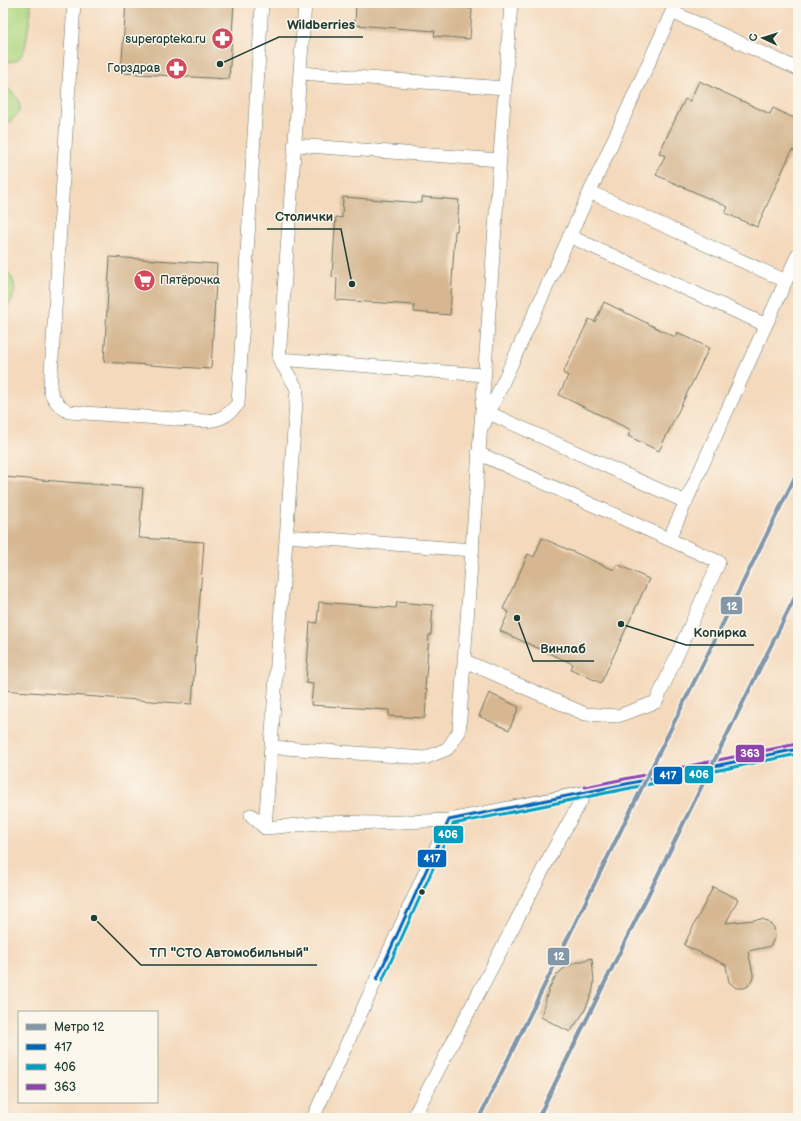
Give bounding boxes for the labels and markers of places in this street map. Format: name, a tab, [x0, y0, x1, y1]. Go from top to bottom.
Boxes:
callout: Wildberries	[279, 12, 363, 37]
pharmacy icon: superapteka.ru	[209, 26, 235, 52]
place label: superapteka.ru	[125, 32, 206, 47]
pharmacy icon: Горздрав	[163, 55, 189, 81]
place label: Горздрав	[107, 61, 161, 76]
callout: Столички	[267, 204, 341, 229]
supermarket icon: Пятёрочка	[132, 267, 158, 293]
place label: Пятёрочка	[160, 273, 220, 288]
callout: Копирка	[686, 620, 754, 645]
callout: Винлаб	[533, 636, 594, 661]
unlabelled marker	[417, 887, 427, 897]
callout: ТП "СТО Автомобильный"	[141, 940, 317, 965]

